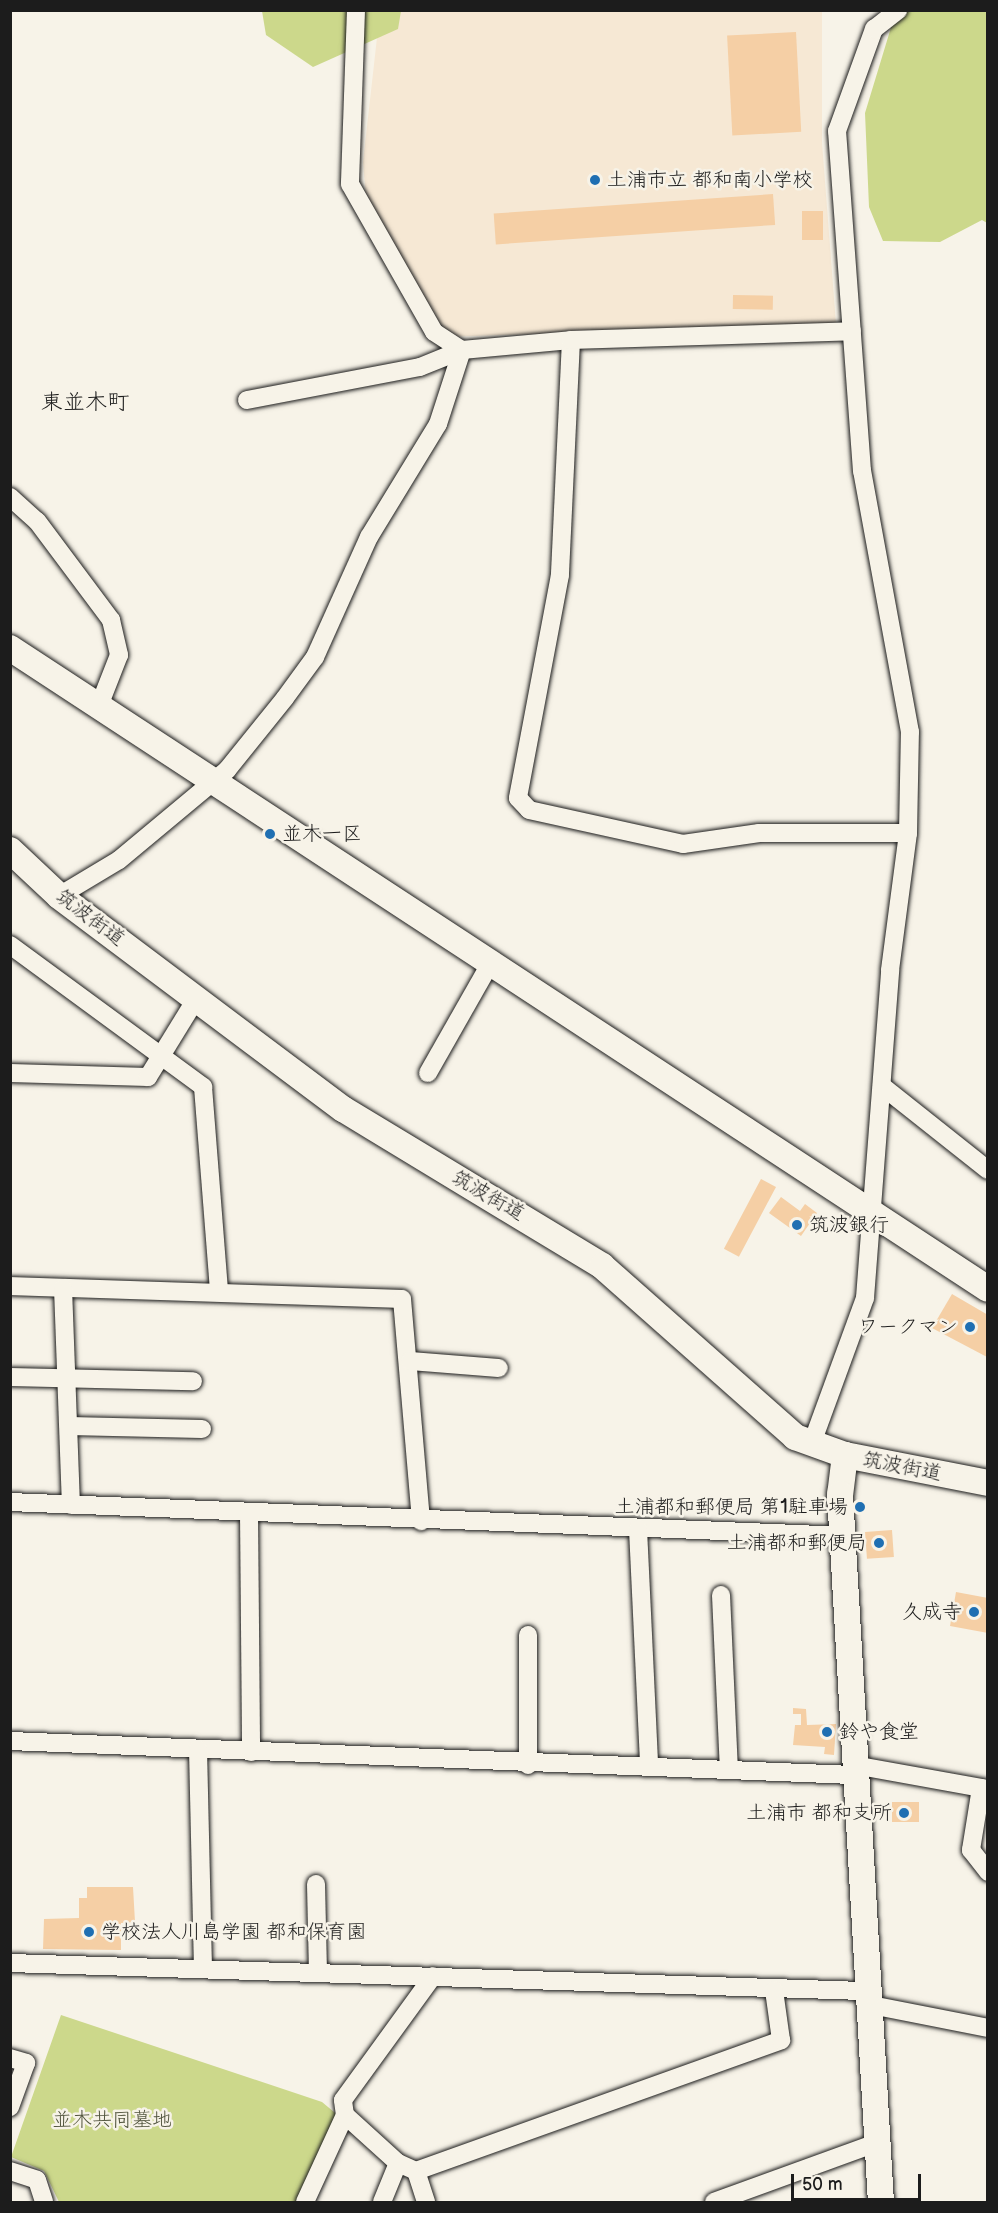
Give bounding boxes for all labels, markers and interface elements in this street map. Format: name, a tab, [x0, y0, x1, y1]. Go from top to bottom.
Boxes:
place label: 土浦市立 都和南小学校	[607, 168, 812, 192]
marker: 土浦市立 都和南小学校	[588, 173, 602, 187]
district label: 東並木町	[41, 390, 129, 416]
place label: 並木一区	[282, 822, 362, 846]
marker: 並木一区	[263, 827, 277, 841]
street label: 筑波街道	[51, 884, 129, 952]
street label: 筑波街道	[447, 1166, 529, 1226]
place label: 筑波銀行	[809, 1213, 889, 1237]
marker: 筑波銀行	[790, 1218, 804, 1232]
place label: ワークマン	[858, 1315, 958, 1339]
marker: ワークマン	[963, 1320, 977, 1334]
street label: 筑波街道	[860, 1448, 944, 1486]
place label: 土浦都和郵便局 第1駐車場	[615, 1495, 848, 1519]
marker: 土浦都和郵便局 第1駐車場	[853, 1500, 867, 1514]
place label: 土浦都和郵便局	[727, 1531, 867, 1555]
marker: 土浦都和郵便局	[872, 1536, 886, 1550]
place label: 久成寺	[902, 1600, 962, 1624]
marker: 久成寺	[967, 1605, 981, 1619]
place label: 鈴や食堂	[839, 1720, 919, 1744]
marker: 鈴や食堂	[820, 1725, 834, 1739]
place label: 土浦市 都和支所	[747, 1801, 892, 1825]
marker: 土浦市 都和支所	[897, 1806, 911, 1820]
place label: 学校法人川島学園 都和保育園	[101, 1920, 366, 1944]
marker: 学校法人川島学園 都和保育園	[82, 1925, 96, 1939]
park label: 並木共同墓地	[52, 2108, 172, 2132]
scale bar	[794, 2162, 924, 2200]
text: 50 m	[802, 2174, 843, 2195]

